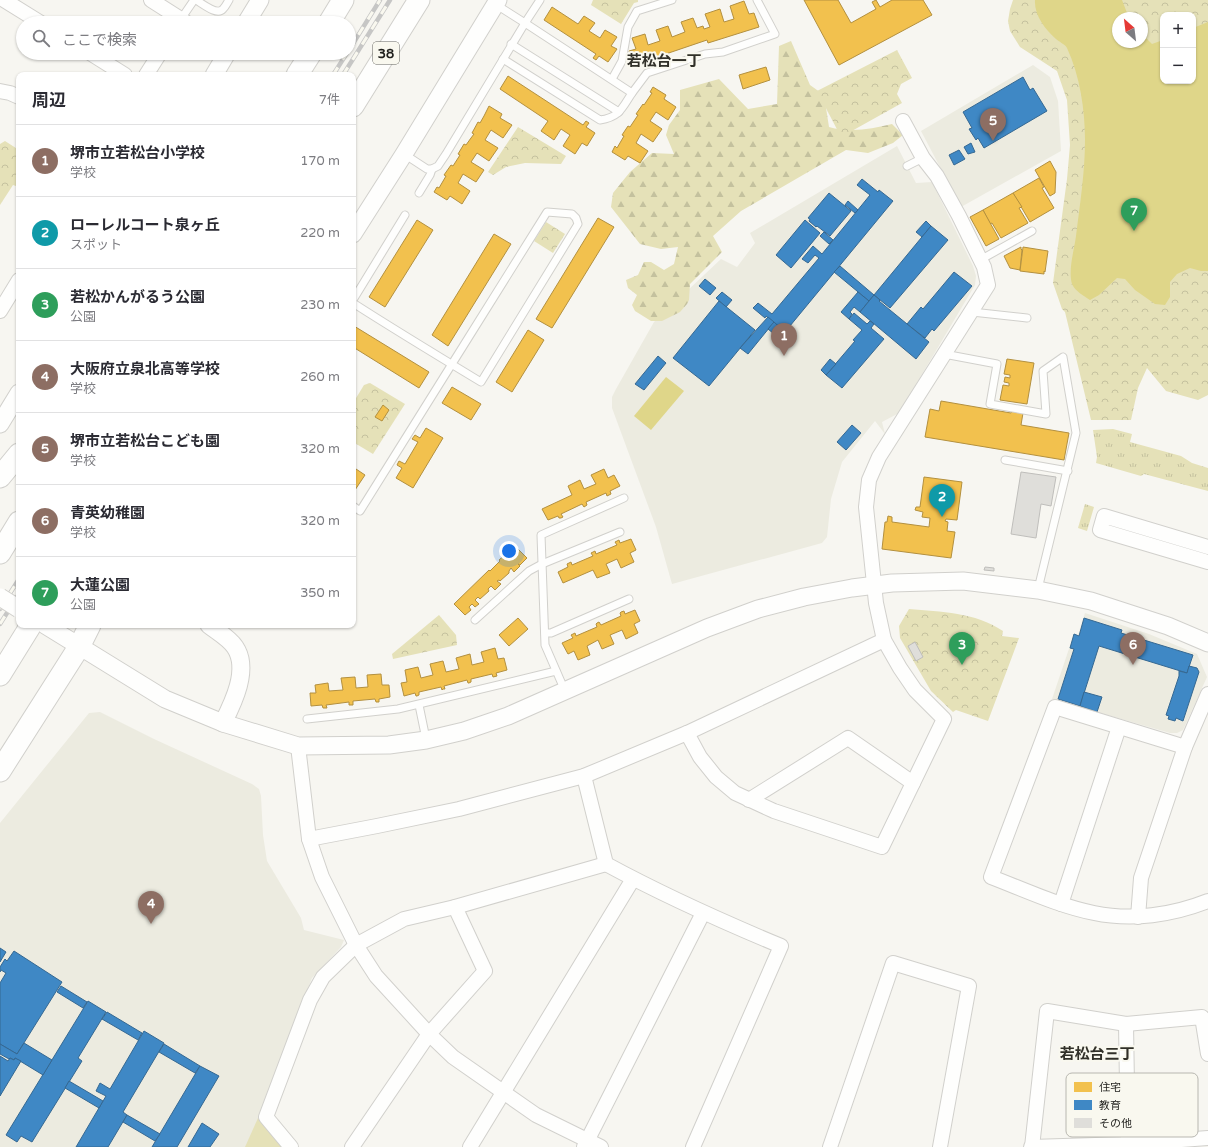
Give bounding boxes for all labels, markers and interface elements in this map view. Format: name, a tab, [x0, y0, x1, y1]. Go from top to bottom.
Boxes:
north arrow	[1112, 12, 1148, 48]
map controls	[1160, 12, 1196, 84]
button: +	[1160, 12, 1196, 48]
search box	[16, 16, 356, 60]
icon: search	[30, 27, 52, 49]
text: ここで検索	[62, 31, 137, 49]
road number: 38	[373, 42, 399, 64]
button: −	[1160, 48, 1196, 84]
district label: 若松台一丁	[626, 52, 702, 70]
text: 周辺	[32, 90, 66, 111]
text: 7件	[319, 92, 340, 108]
pin: 5	[980, 108, 1006, 141]
text: 堺市立若松台小学校	[70, 144, 205, 162]
text: 1	[41, 153, 49, 169]
text: 170 m	[300, 153, 340, 169]
text: 学校	[70, 165, 96, 181]
pin: 7	[1121, 198, 1147, 231]
text: ローレルコート泉ヶ丘	[70, 216, 220, 234]
text: 2	[41, 225, 49, 241]
text: 220 m	[300, 225, 340, 241]
text: スポット	[70, 237, 122, 253]
text: 若松かんがるう公園	[70, 288, 205, 306]
text: 3	[41, 297, 49, 313]
text: 230 m	[300, 297, 340, 313]
text: 公園	[70, 309, 96, 325]
pin: 1	[771, 323, 797, 356]
text: 大阪府立泉北高等学校	[70, 360, 220, 378]
text: 4	[41, 369, 49, 385]
text: 260 m	[300, 369, 340, 385]
text: 学校	[70, 381, 96, 397]
text: 堺市立若松台こども園	[70, 432, 220, 450]
text: 5	[41, 441, 49, 457]
text: 320 m	[300, 441, 340, 457]
text: 学校	[70, 453, 96, 469]
pin: 2	[929, 484, 955, 517]
text: 青英幼稚園	[70, 504, 145, 522]
text: 6	[41, 513, 49, 529]
text: 320 m	[300, 513, 340, 529]
text: 学校	[70, 525, 96, 541]
your location	[499, 541, 519, 561]
text: 大蓮公園	[70, 576, 130, 594]
text: 7	[41, 585, 49, 601]
text: 350 m	[300, 585, 340, 601]
text: 公園	[70, 597, 96, 613]
pin: 3	[949, 632, 975, 665]
pin: 6	[1120, 632, 1146, 665]
pin: 4	[138, 891, 164, 924]
district label: 若松台三丁	[1059, 1045, 1135, 1063]
legend	[1066, 1073, 1198, 1137]
text: 住宅	[1099, 1081, 1121, 1094]
text: 教育	[1099, 1099, 1121, 1112]
text: その他	[1099, 1117, 1132, 1130]

